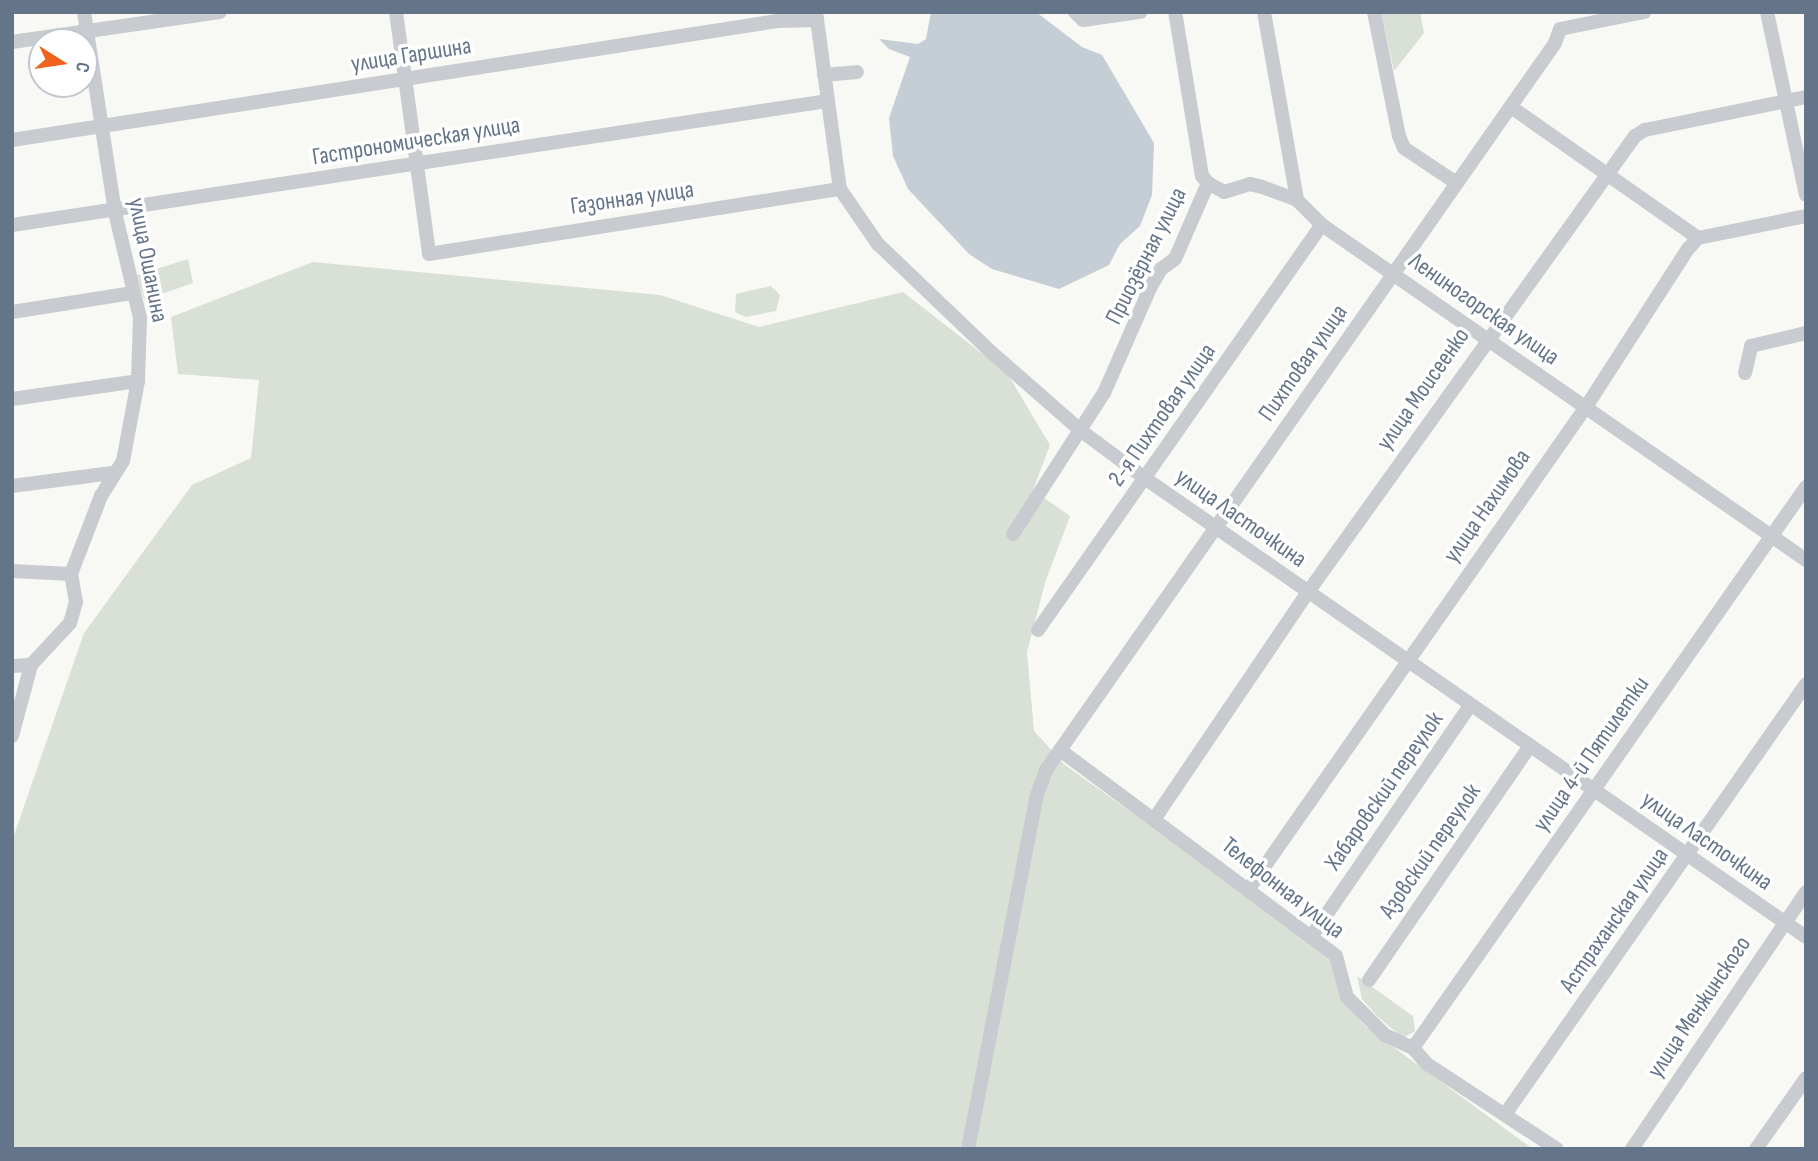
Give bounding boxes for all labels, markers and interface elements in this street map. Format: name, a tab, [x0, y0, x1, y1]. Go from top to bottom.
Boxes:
north arrow	[28, 28, 98, 98]
street label: улица Гаршина	[349, 31, 473, 79]
text: С	[70, 60, 94, 74]
street label: Гастрономическая улица	[310, 110, 522, 172]
street label: Газонная улица	[568, 175, 696, 221]
street label: Приозёрная улица	[1099, 183, 1193, 329]
street label: улица Ошанина	[122, 195, 174, 325]
street label: Лениногорская улица	[1403, 247, 1565, 371]
street label: Пихтовая улица	[1252, 299, 1354, 427]
street label: улица Моисеенко	[1370, 322, 1476, 456]
street label: 2-я Пихтовая улица	[1102, 338, 1222, 492]
street label: улица Нахимова	[1437, 444, 1537, 568]
street label: улица Ласточкина	[1170, 462, 1312, 574]
street label: улица 4-й Пятилетки	[1527, 671, 1655, 837]
street label: Хабаровский переулок	[1319, 706, 1449, 876]
street label: Азовский переулок	[1373, 778, 1487, 924]
street label: улица Ласточкина	[1636, 785, 1778, 897]
street label: Телефонная улица	[1216, 831, 1350, 945]
street label: Астраханская улица	[1553, 842, 1675, 998]
street label: улица Менжинского	[1641, 931, 1757, 1083]

